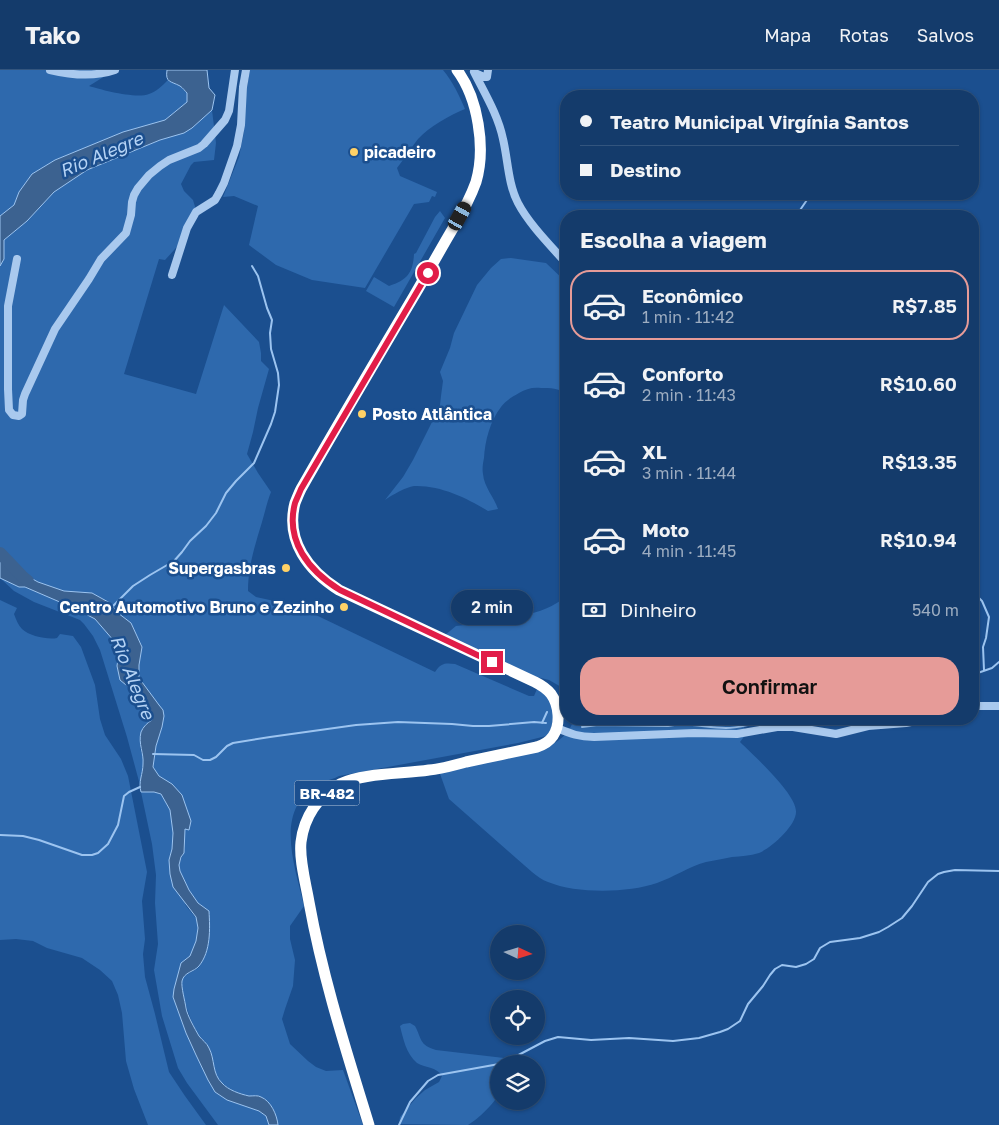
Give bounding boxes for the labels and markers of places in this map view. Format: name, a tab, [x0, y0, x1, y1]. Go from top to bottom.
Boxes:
place label: picadeiro	[364, 142, 436, 162]
marker: picadeiro	[348, 146, 360, 158]
place label: Posto Atlântica	[372, 404, 492, 424]
marker: Posto Atlântica	[356, 408, 368, 420]
place label: Supergasbras	[168, 558, 276, 578]
marker: Supergasbras	[280, 562, 292, 574]
place label: Centro Automotivo Bruno e Zezinho	[59, 597, 334, 617]
marker: Centro Automotivo Bruno e Zezinho	[338, 601, 350, 613]

